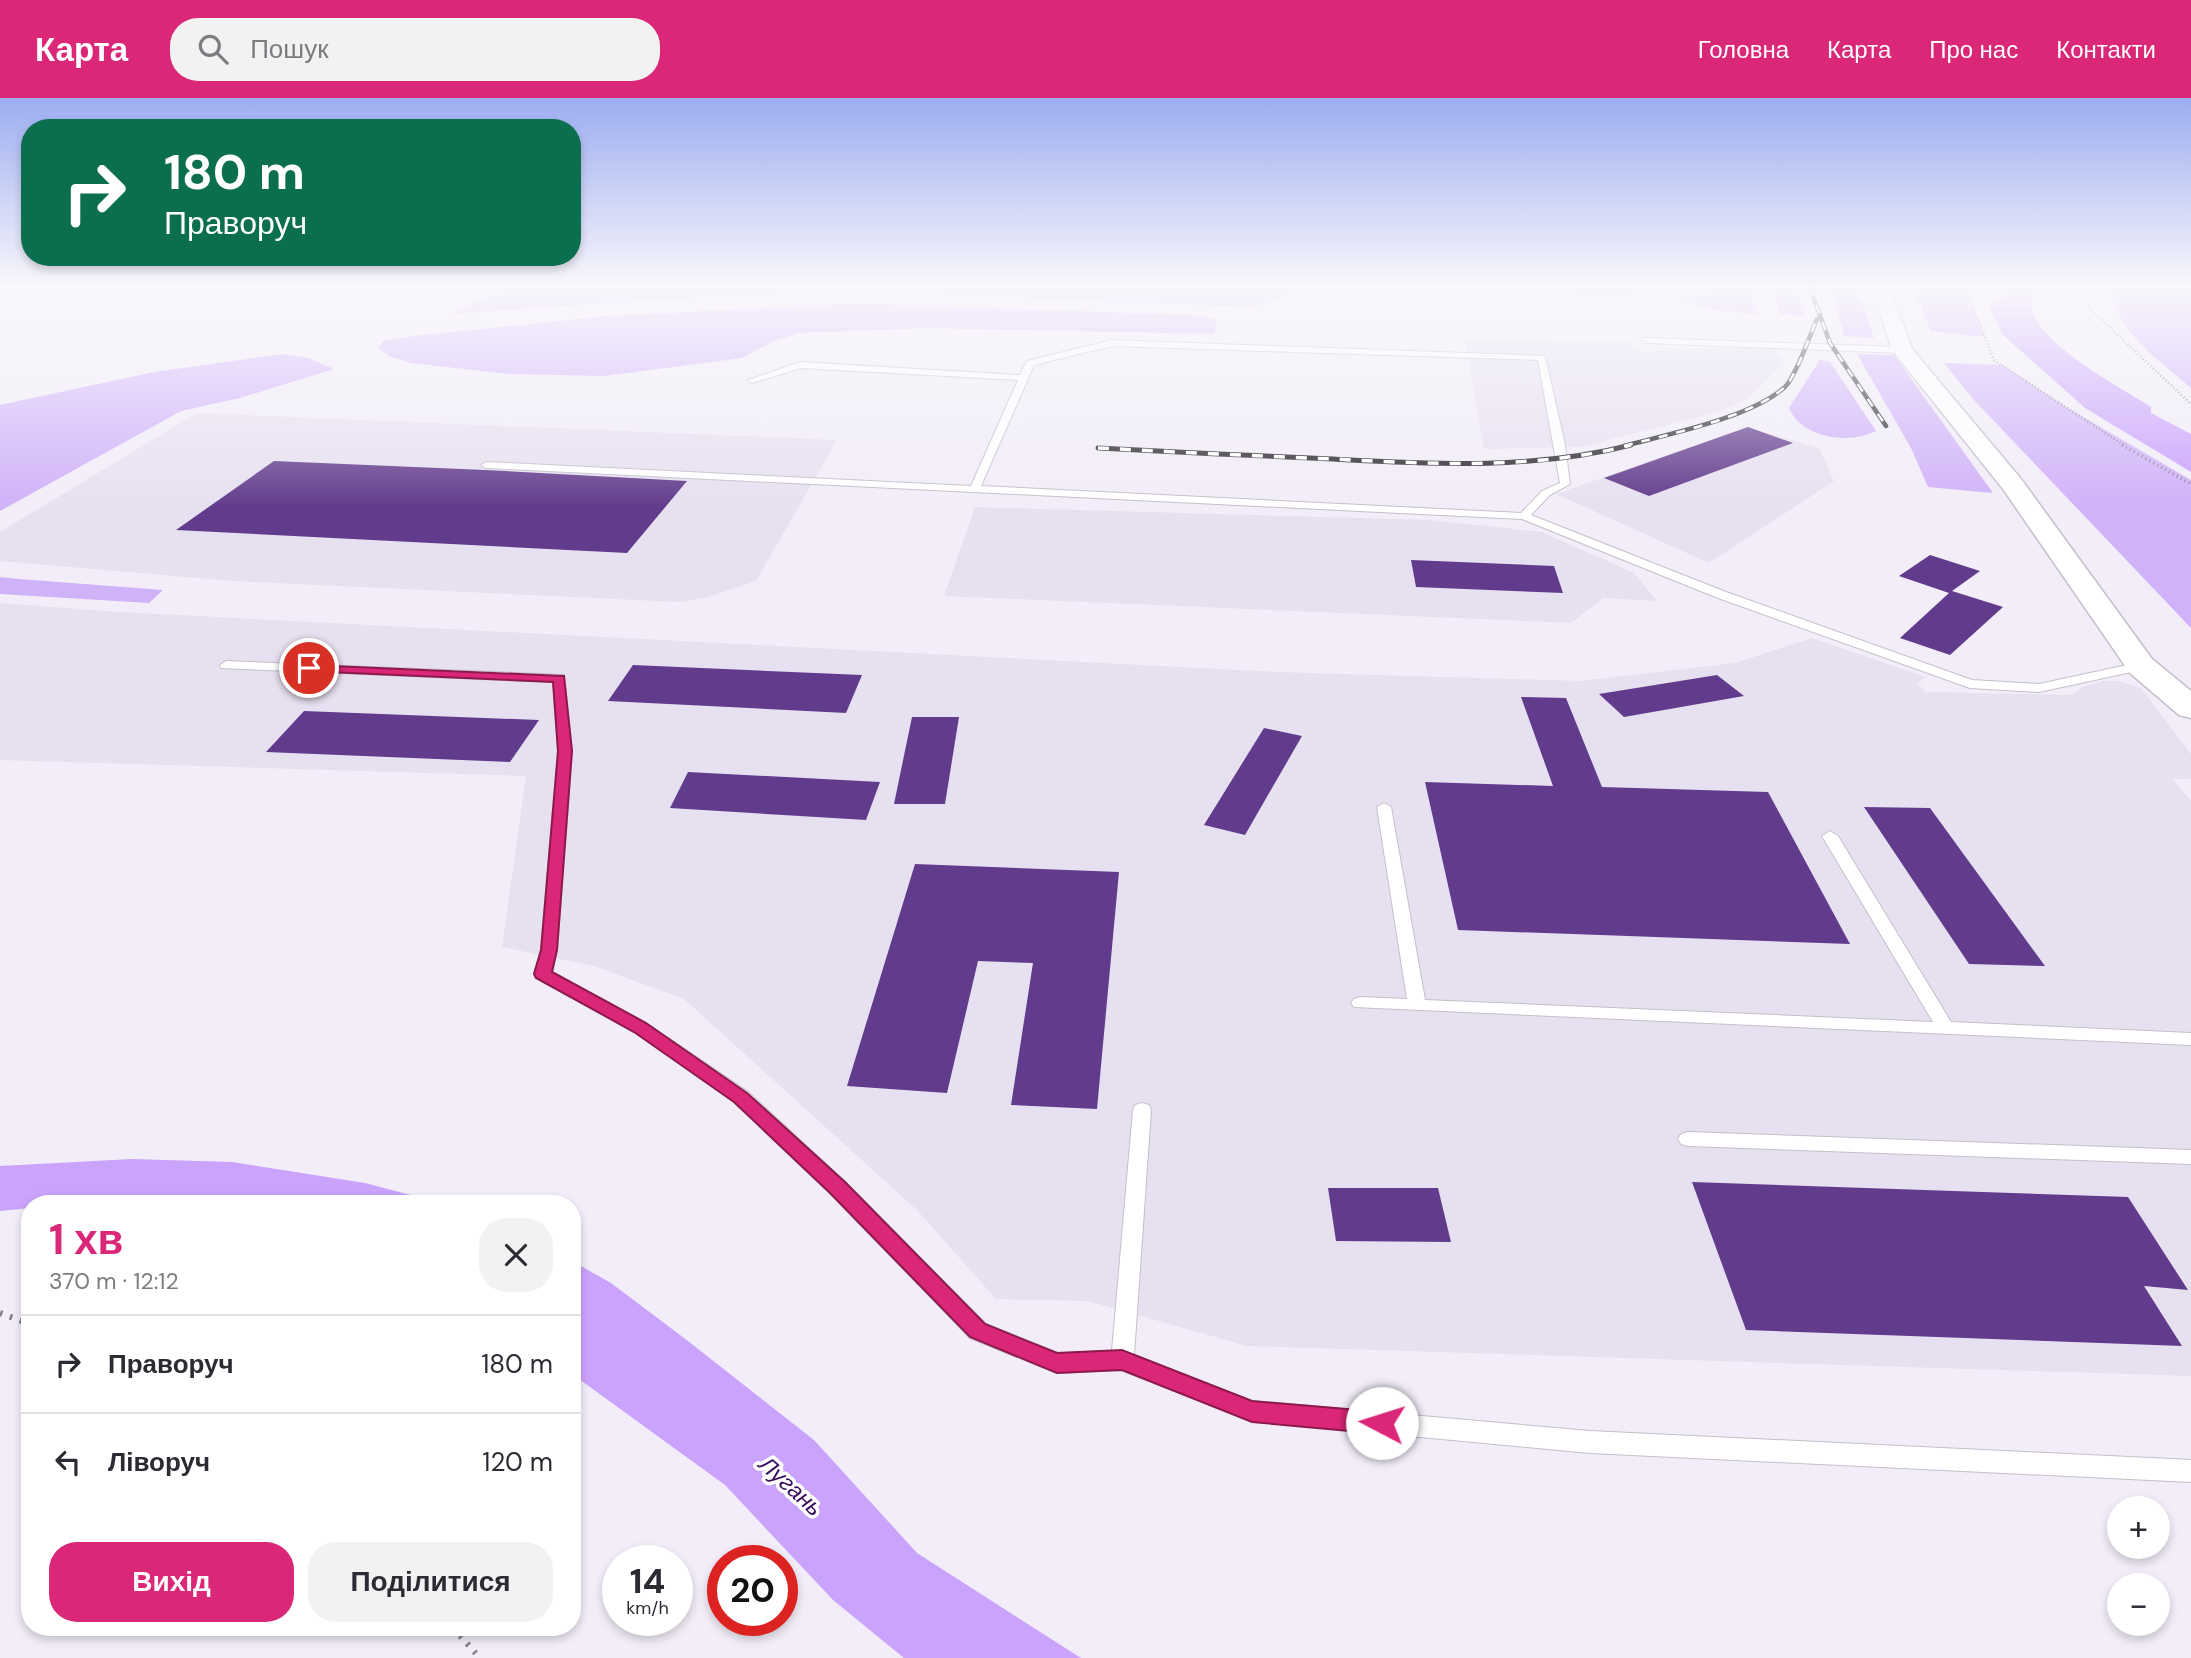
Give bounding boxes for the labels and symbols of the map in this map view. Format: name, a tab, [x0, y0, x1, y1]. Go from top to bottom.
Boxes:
pin	[279, 638, 339, 698]
position arrow	[1345, 1386, 1419, 1460]
water label: Лугань	[751, 1448, 829, 1523]
speed limit sign: 20	[707, 1545, 798, 1636]

